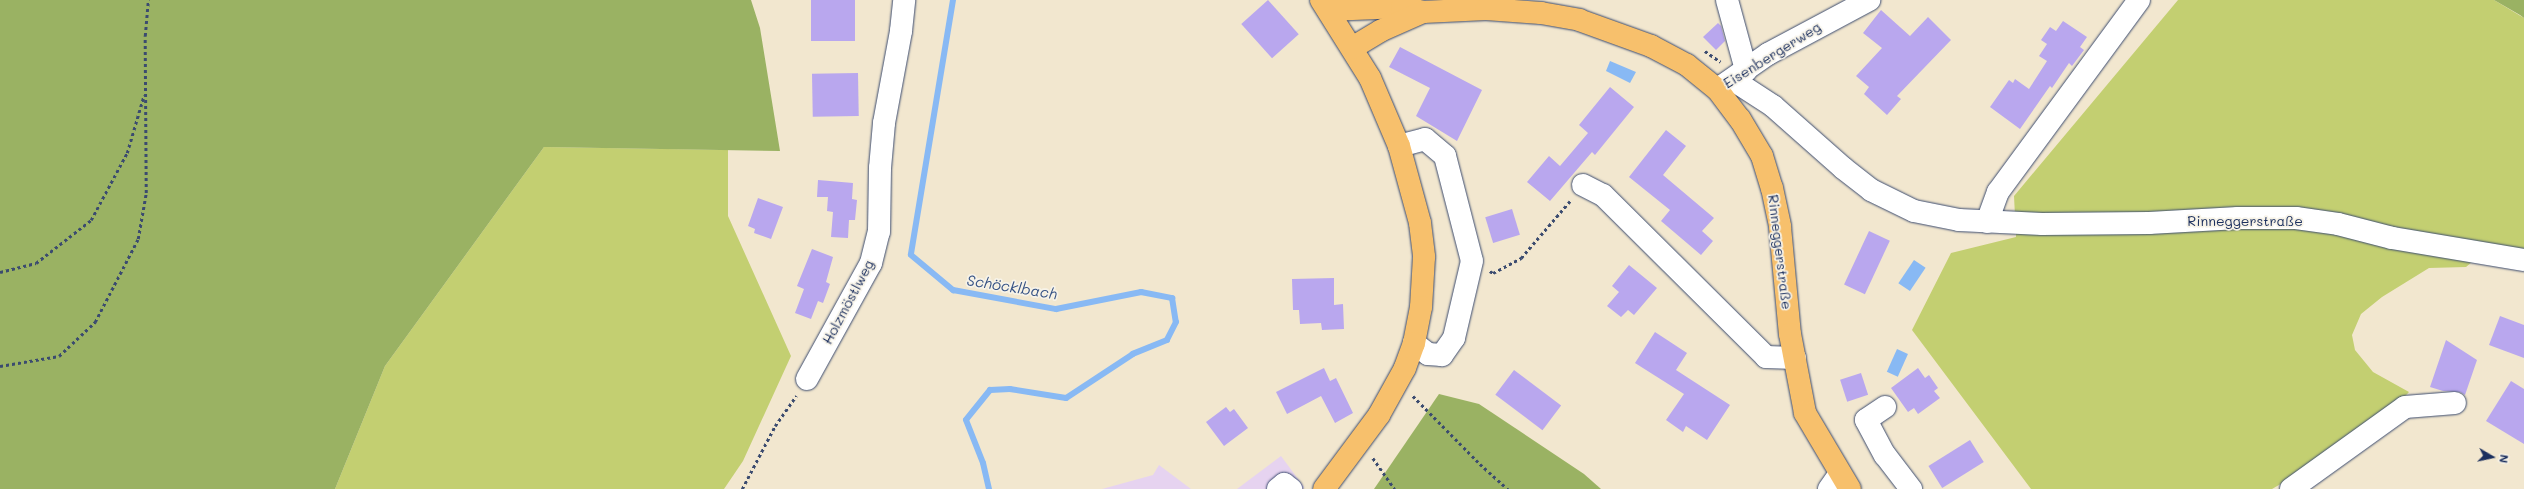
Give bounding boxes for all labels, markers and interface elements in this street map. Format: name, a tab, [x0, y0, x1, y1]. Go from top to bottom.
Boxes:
street label: Eisenbergerweg	[1720, 18, 1824, 92]
street label: Rinneggerstraße	[1765, 194, 1795, 310]
street label: Rinneggerstraße	[2187, 213, 2303, 229]
street label: Holzmöstlweg	[819, 257, 877, 347]
water label: Schöcklbach	[965, 271, 1059, 303]
north arrow	[2472, 437, 2512, 477]
text: N	[2496, 454, 2512, 464]

